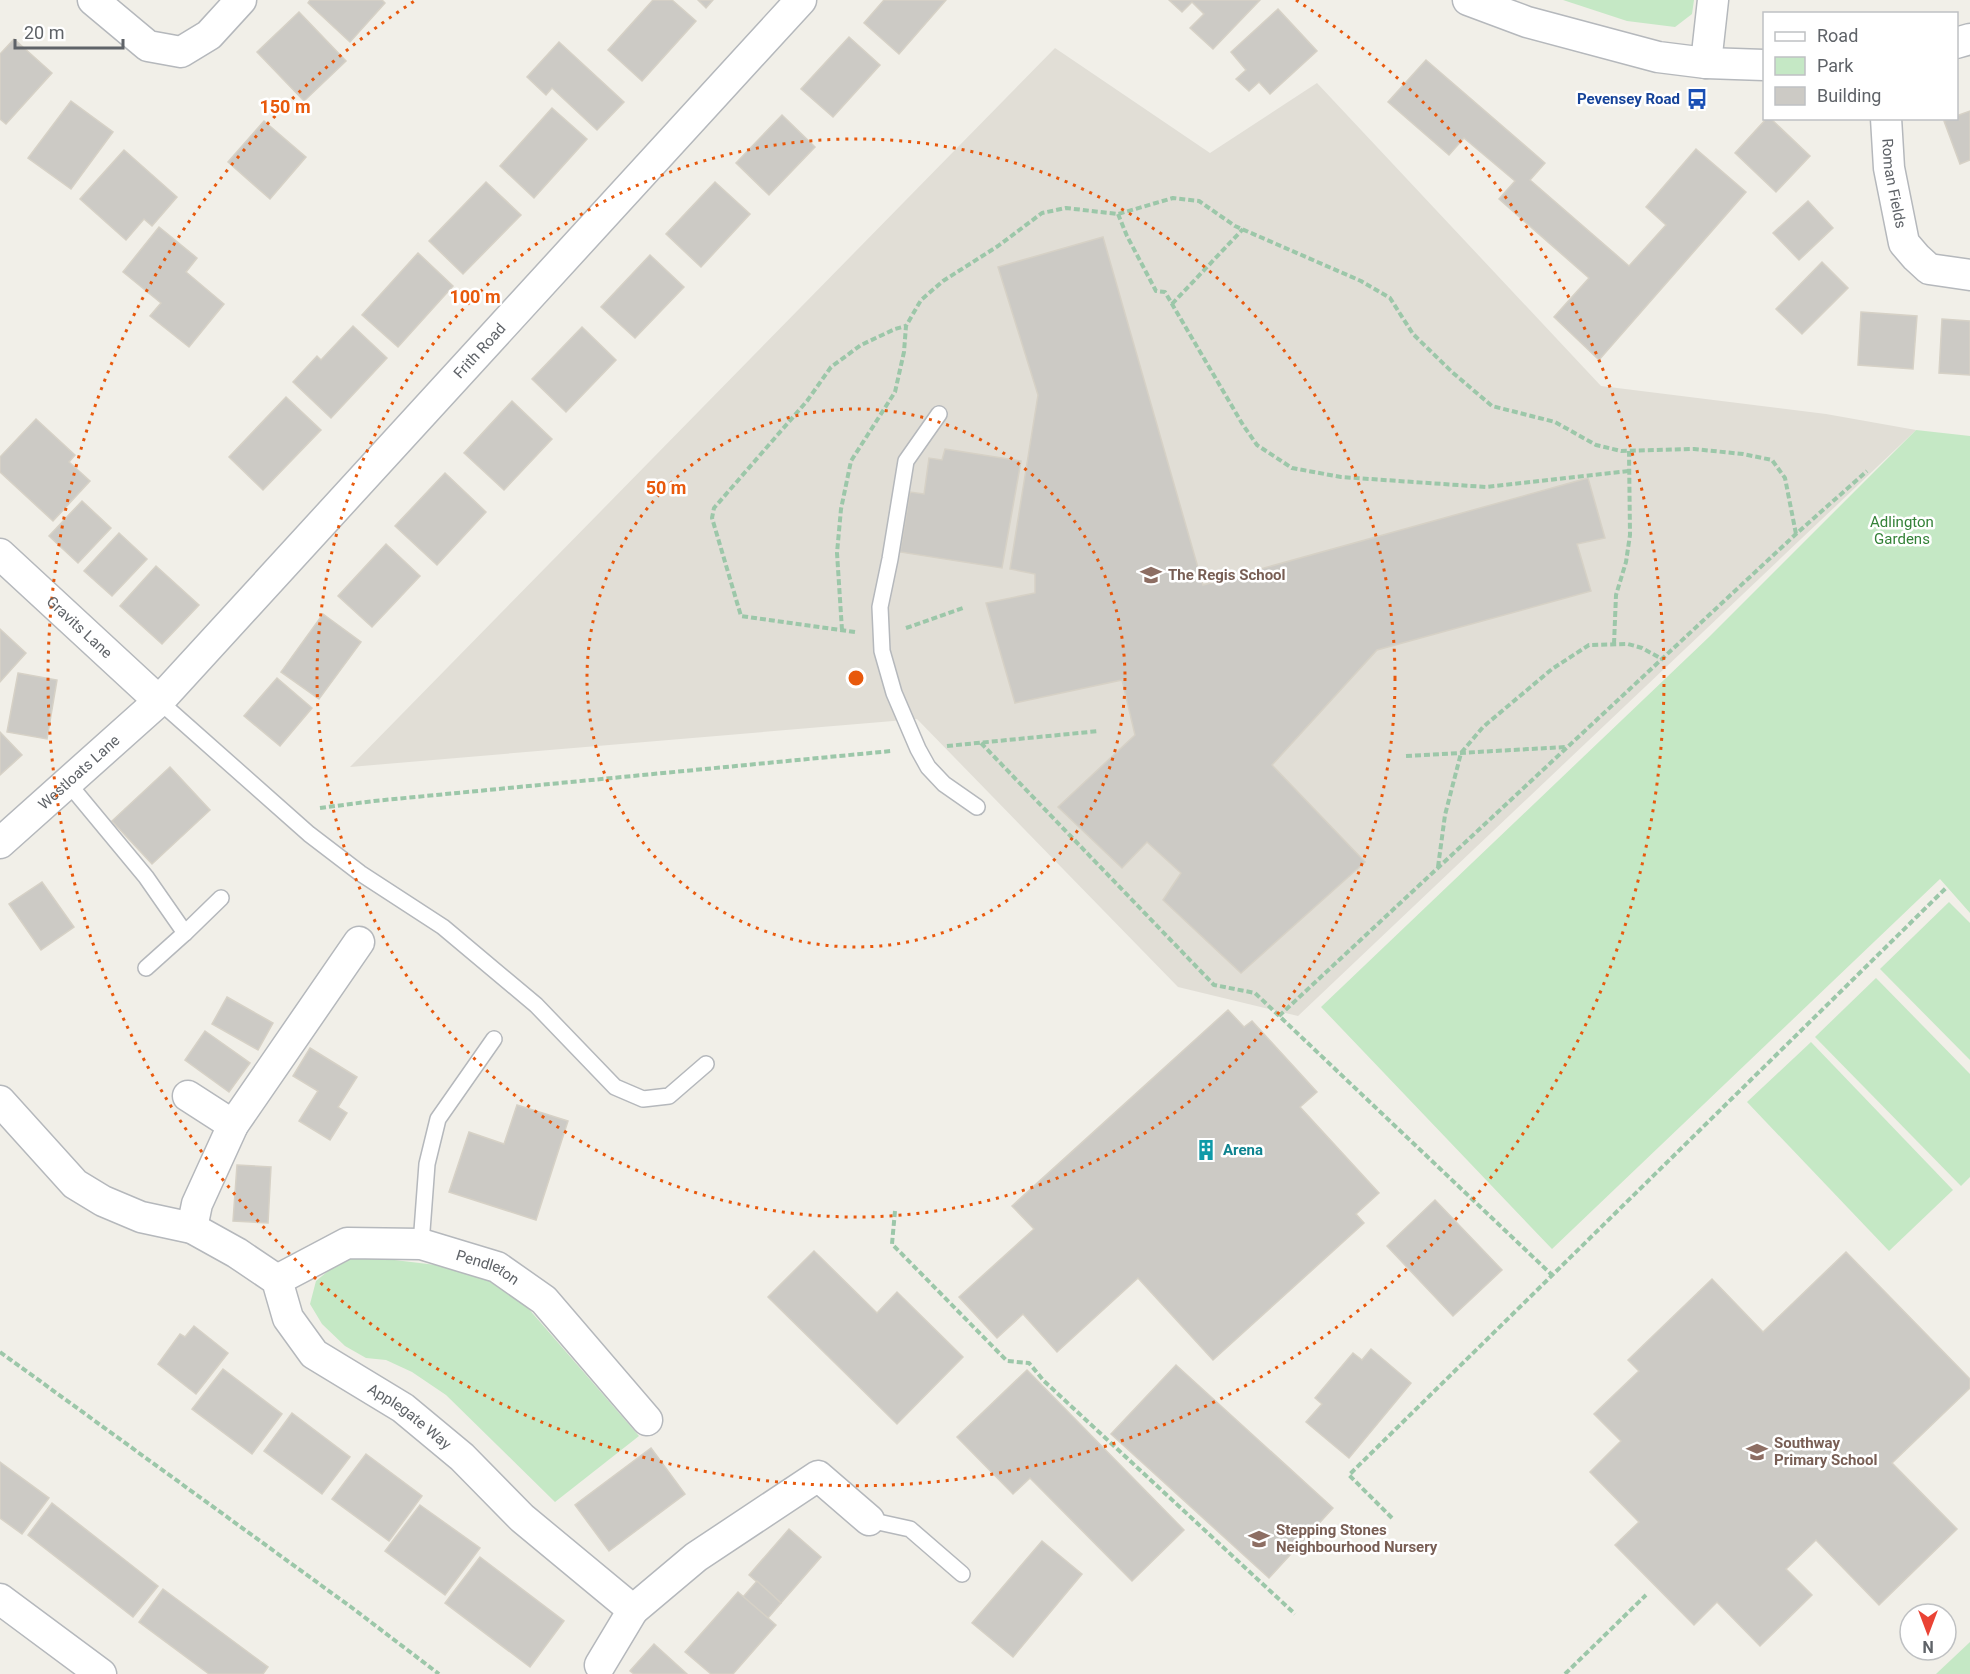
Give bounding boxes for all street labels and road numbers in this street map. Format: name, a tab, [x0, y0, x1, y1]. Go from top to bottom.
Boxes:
street label: Roman Fields	[1878, 138, 1910, 230]
street label: Frith Road	[450, 320, 509, 382]
street label: Gravits Lane	[43, 593, 116, 662]
street label: Westloats Lane	[35, 731, 124, 813]
street label: Pendleton	[454, 1246, 523, 1289]
street label: Applegate Way	[364, 1380, 455, 1453]

